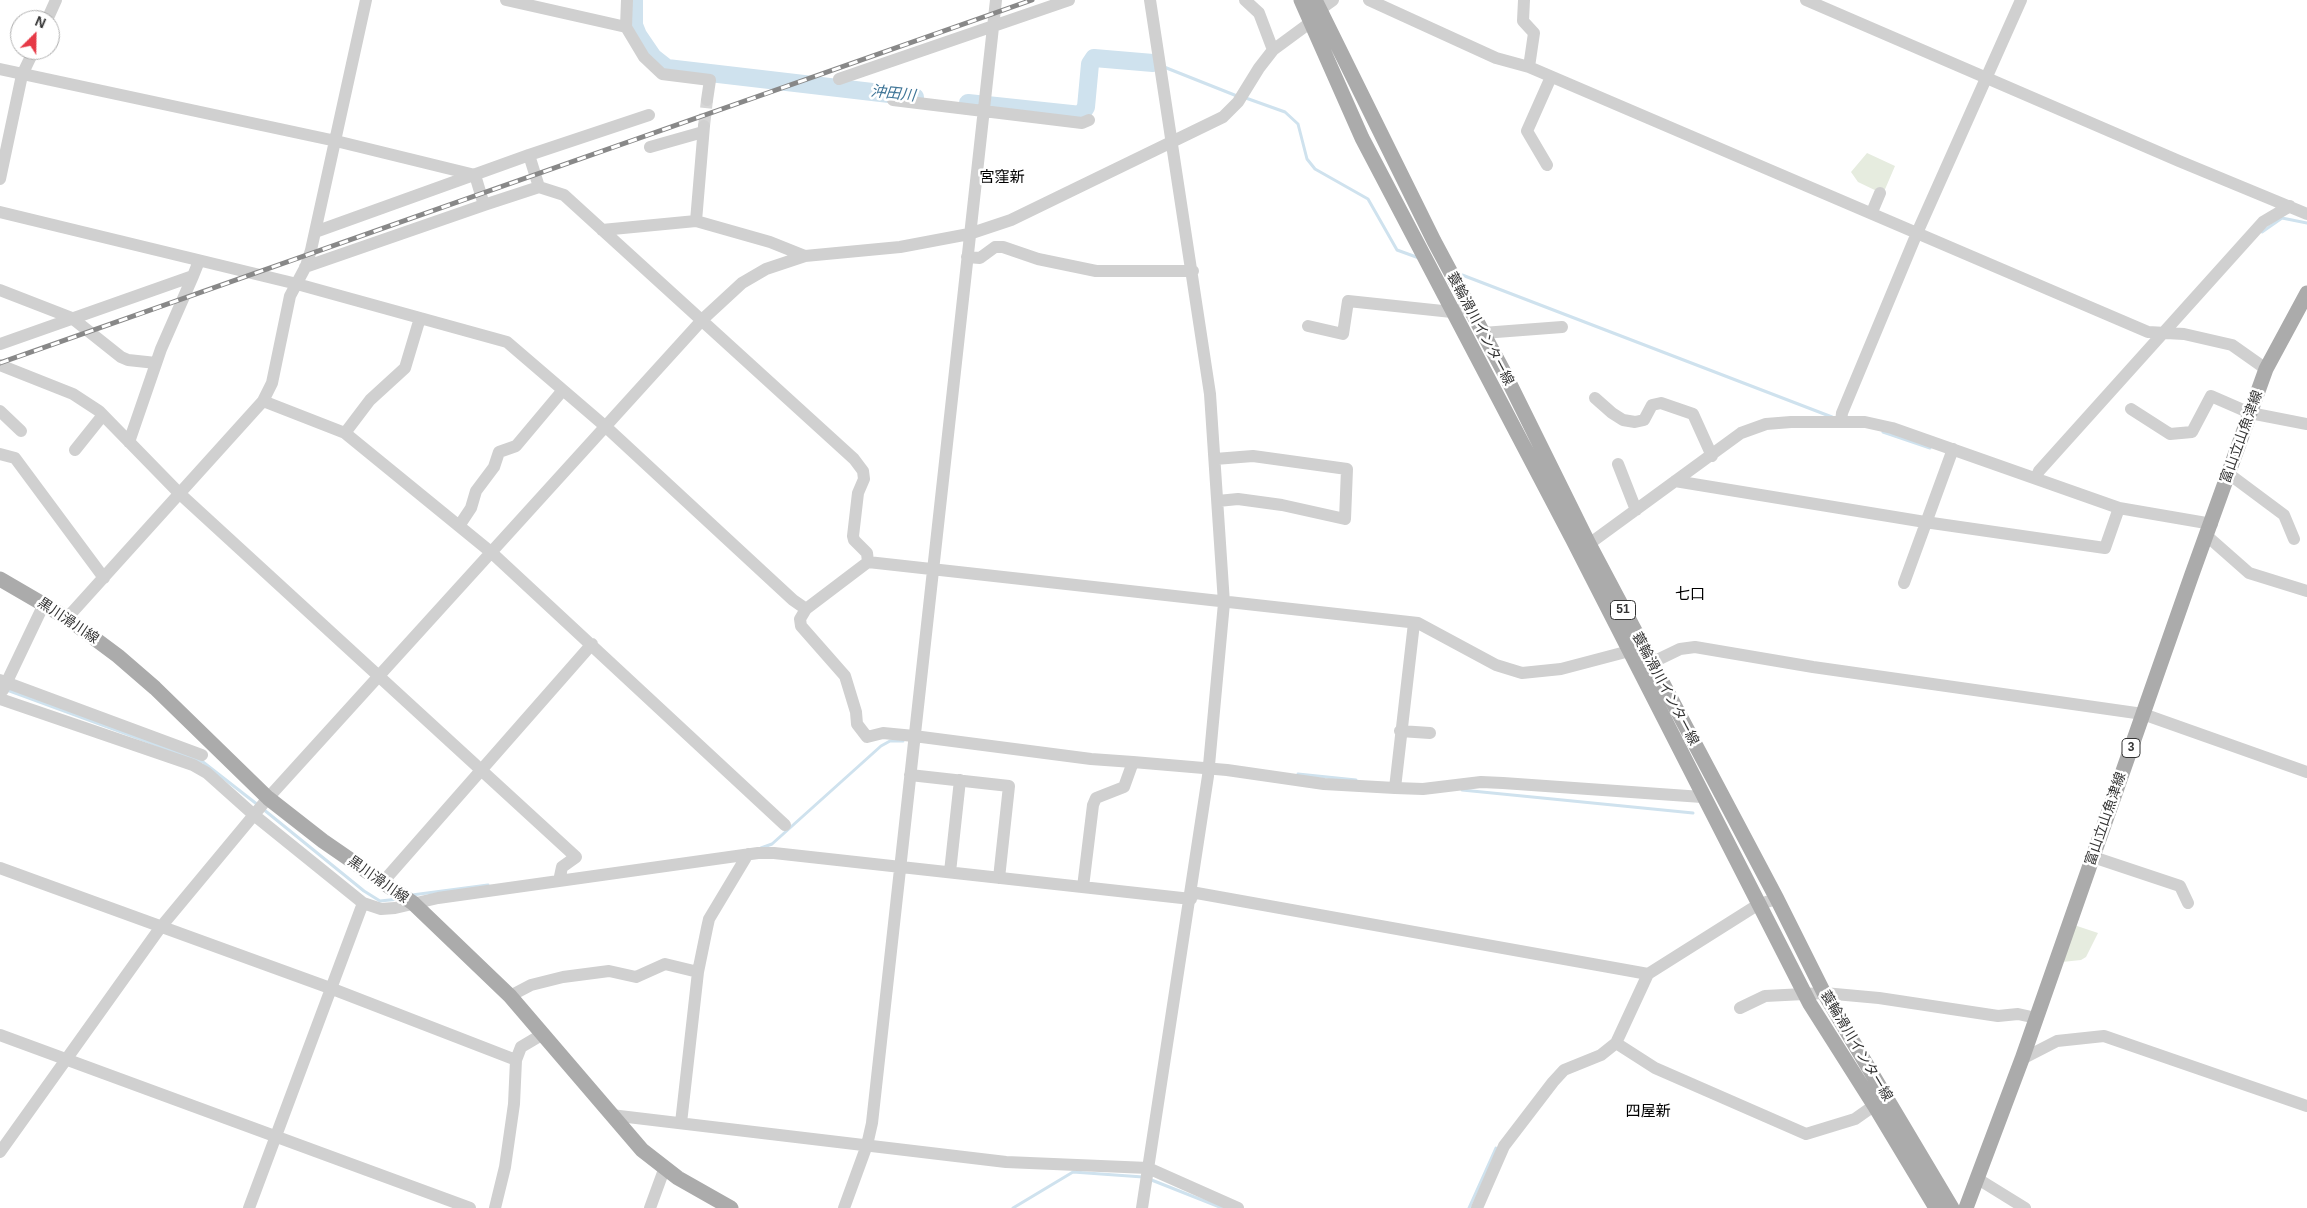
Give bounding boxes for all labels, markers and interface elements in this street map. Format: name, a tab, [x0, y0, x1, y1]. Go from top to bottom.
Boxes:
north arrow	[10, 10, 60, 60]
text: N	[33, 13, 48, 31]
water label: 沖田川	[870, 83, 916, 105]
district label: 宮窪新	[980, 169, 1024, 187]
street label: 蓑輪滑川インター線	[1443, 269, 1517, 389]
street label: 富山立山魚津線	[2217, 388, 2267, 486]
district label: 七口	[1675, 586, 1705, 604]
street label: 黒川滑川線	[34, 594, 102, 648]
road number: 51	[1610, 600, 1636, 620]
street label: 蓑輪滑川インター線	[1628, 629, 1702, 749]
road number: 3	[2122, 738, 2140, 758]
street label: 富山立山魚津線	[2082, 770, 2130, 868]
street label: 黒川滑川線	[345, 853, 411, 907]
street label: 蓑輪滑川インター線	[1816, 988, 1896, 1104]
district label: 四屋新	[1626, 1103, 1670, 1121]

